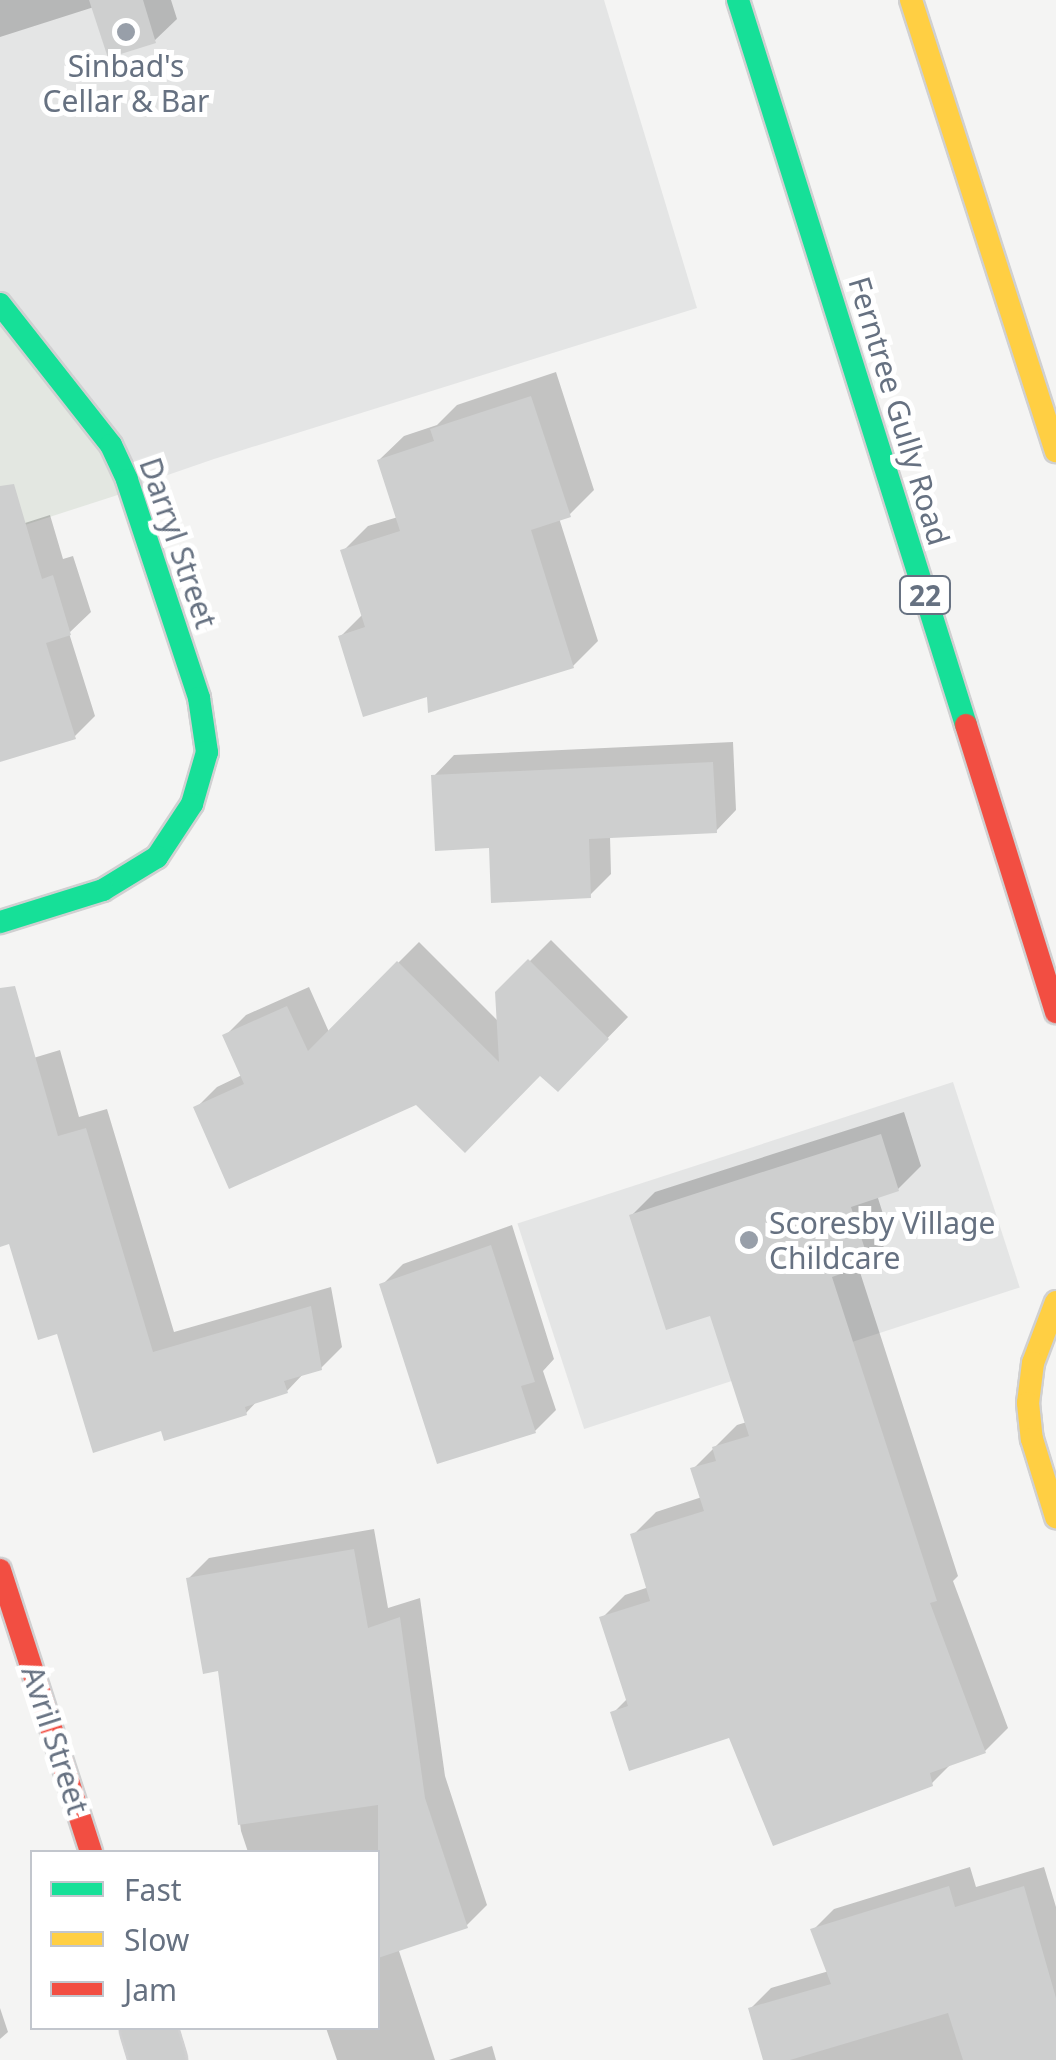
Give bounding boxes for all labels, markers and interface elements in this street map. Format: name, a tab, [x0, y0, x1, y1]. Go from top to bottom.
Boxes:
marker: Sinbad's Cellar & Bar	[115, 21, 137, 43]
place label: Sinbad's Cellar & Bar	[43, 48, 209, 118]
street label: Ferntree Gully Road	[841, 272, 957, 550]
street label: Darryl Street	[132, 453, 224, 633]
road number: 22	[898, 572, 952, 618]
place label: Scoresby Village Childcare	[769, 1205, 995, 1276]
marker: Scoresby Village Childcare	[738, 1229, 760, 1251]
street label: Avril Street	[14, 1661, 96, 1819]
legend	[30, 1850, 380, 2030]
text: Fast	[124, 1869, 182, 1910]
text: Slow	[124, 1919, 189, 1960]
text: Jam	[124, 1969, 177, 2010]

